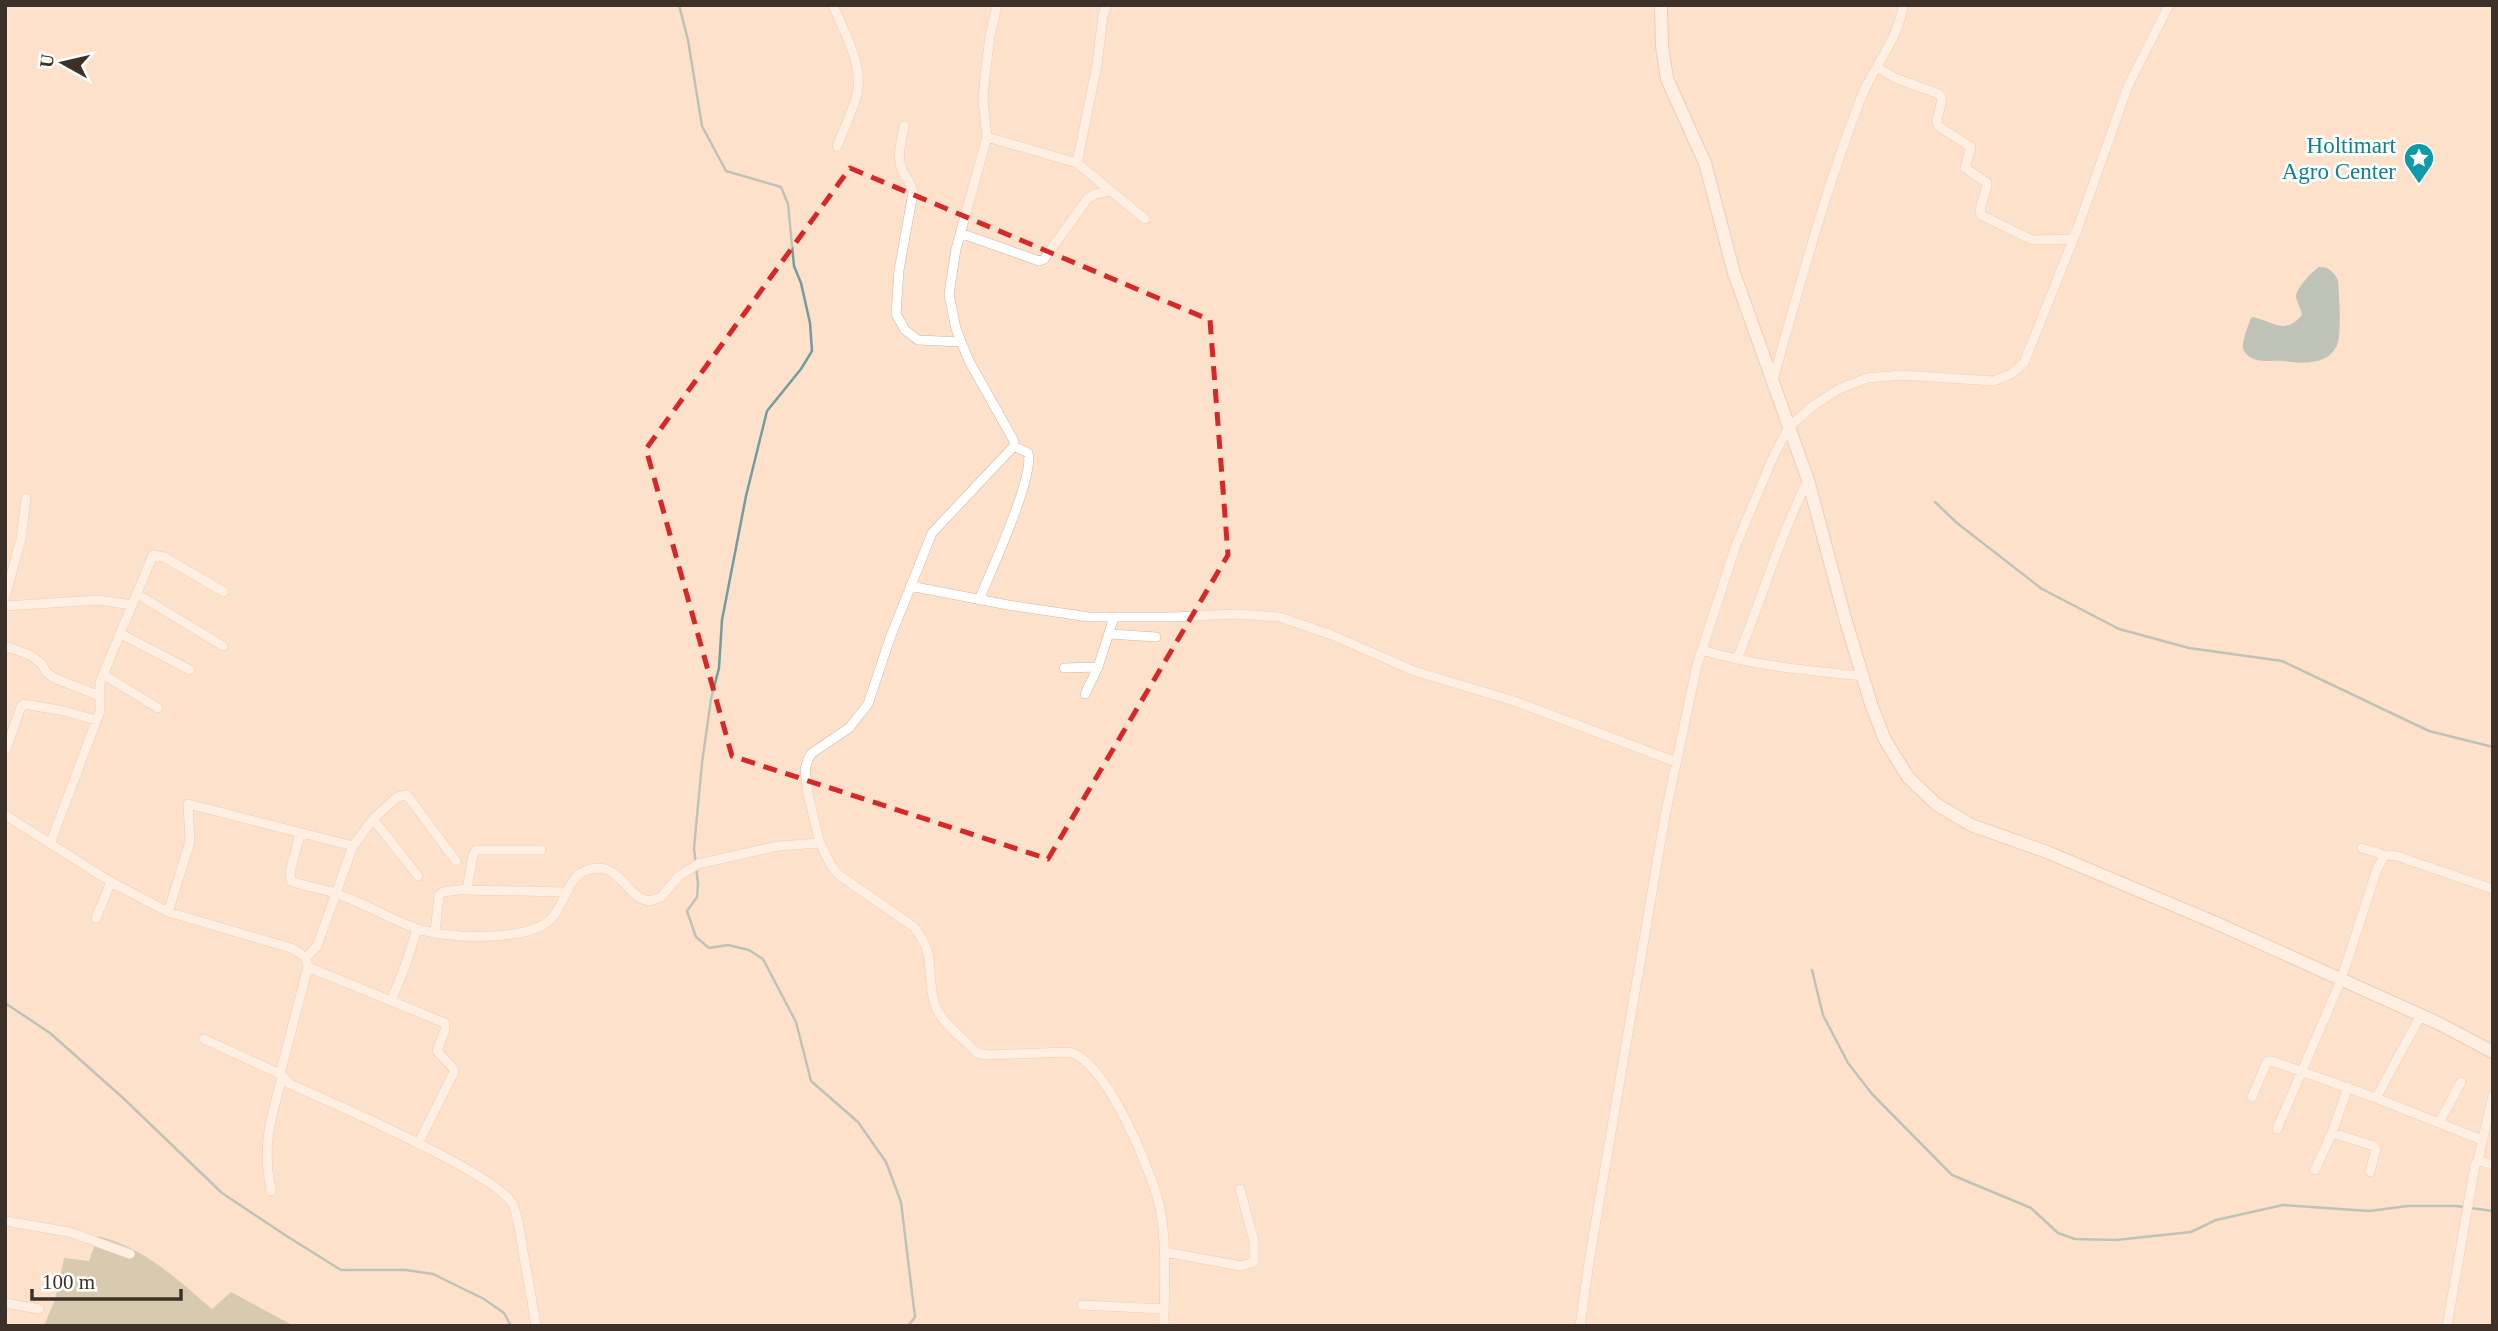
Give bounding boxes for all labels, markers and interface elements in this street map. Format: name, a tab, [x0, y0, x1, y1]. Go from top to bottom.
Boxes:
north arrow	[28, 28, 98, 98]
text: U	[35, 52, 58, 69]
place label: Holtimart Agro Center	[2282, 133, 2397, 184]
place icon: Holtimart Agro Center	[2402, 141, 2436, 185]
scale bar	[32, 1258, 180, 1302]
text: 100 m	[42, 1270, 95, 1294]

